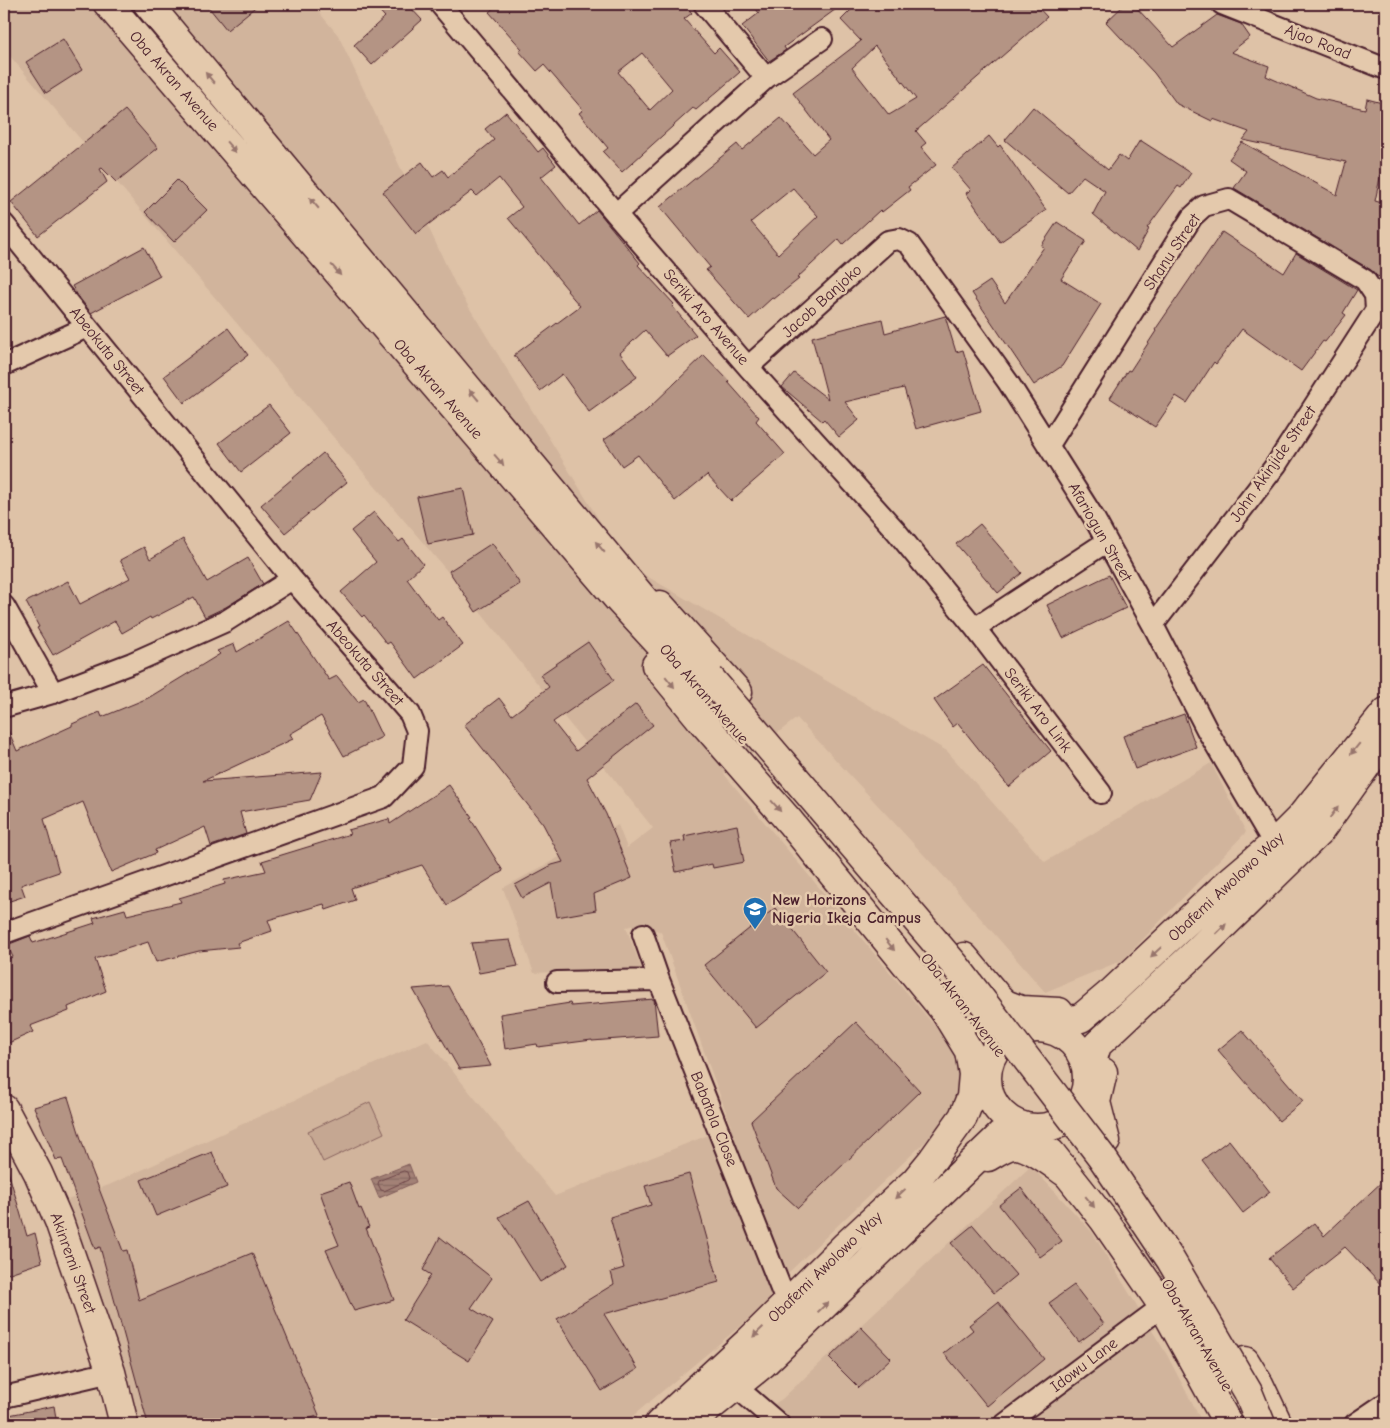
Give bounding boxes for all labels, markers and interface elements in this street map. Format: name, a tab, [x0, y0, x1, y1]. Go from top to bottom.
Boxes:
street label: Ajao Road	[1282, 21, 1354, 63]
street label: Oba Akran Avenue	[126, 27, 222, 135]
one-way arrow	[205, 72, 216, 85]
one-way arrow	[225, 140, 236, 153]
one-way arrow	[308, 198, 320, 210]
street label: Shanu Street	[1140, 210, 1204, 294]
street label: Jacob Banjoko	[779, 261, 865, 341]
one-way arrow	[331, 264, 342, 277]
street label: Seriki Aro Avenue	[659, 265, 753, 369]
street label: Abeokuta Street	[66, 303, 148, 399]
street label: Oba Akran Avenue	[390, 335, 486, 443]
one-way arrow	[468, 390, 480, 402]
street label: John Akinjide Street	[1226, 402, 1320, 525]
one-way arrow	[493, 454, 505, 466]
street label: Afariogun Street	[1064, 479, 1136, 585]
one-way arrow	[595, 541, 606, 554]
street label: Abeokuta Street	[323, 616, 408, 710]
street label: Oba Akran Avenue	[656, 640, 752, 748]
street label: Seriki Aro Link	[1000, 664, 1076, 756]
one-way arrow	[665, 675, 676, 688]
one-way arrow	[1350, 743, 1361, 756]
one-way arrow	[770, 799, 782, 811]
one-way arrow	[1329, 805, 1339, 819]
street label: Obafemi Awolowo Way	[1164, 828, 1288, 945]
place label: New Horizons Nigeria Ikeja Campus	[772, 891, 921, 927]
school or university icon: New Horizons Nigeria Ikeja Campus	[742, 896, 768, 930]
one-way arrow	[1215, 923, 1227, 935]
one-way arrow	[885, 938, 896, 951]
one-way arrow	[1150, 946, 1162, 958]
street label: Oba Akran Avenue	[917, 950, 1009, 1060]
street label: Babatola Close	[687, 1069, 741, 1169]
one-way arrow	[894, 1188, 906, 1200]
one-way arrow	[1084, 1195, 1095, 1208]
street label: Obafemi Awolowo Way	[764, 1207, 886, 1326]
street label: Akinremi Street	[46, 1210, 100, 1316]
street label: Oba Akran Avenue	[1158, 1276, 1236, 1394]
one-way arrow	[816, 1301, 828, 1313]
one-way arrow	[753, 1326, 765, 1338]
street label: Idowu Lane	[1047, 1334, 1121, 1396]

